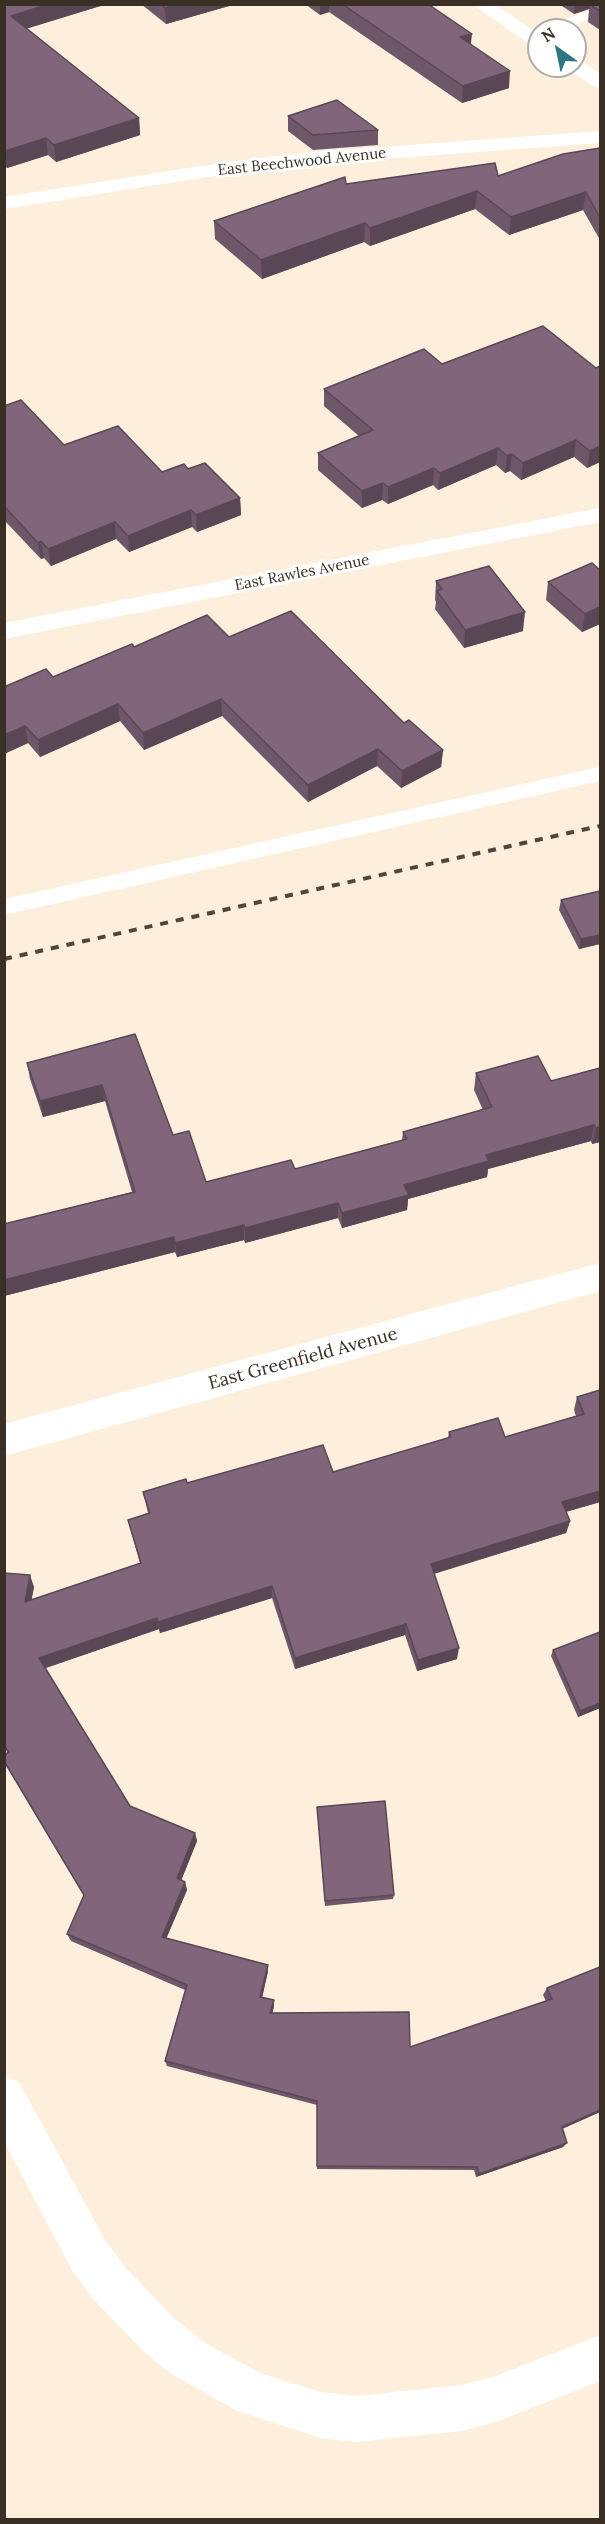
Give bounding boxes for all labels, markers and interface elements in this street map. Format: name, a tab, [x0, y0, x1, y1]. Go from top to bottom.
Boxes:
north arrow	[527, 18, 587, 78]
text: N	[538, 23, 559, 46]
street label: East Beechwood Avenue	[217, 144, 387, 180]
street label: East Rawles Avenue	[233, 551, 371, 595]
street label: East Greenfield Avenue	[206, 1323, 400, 1395]

